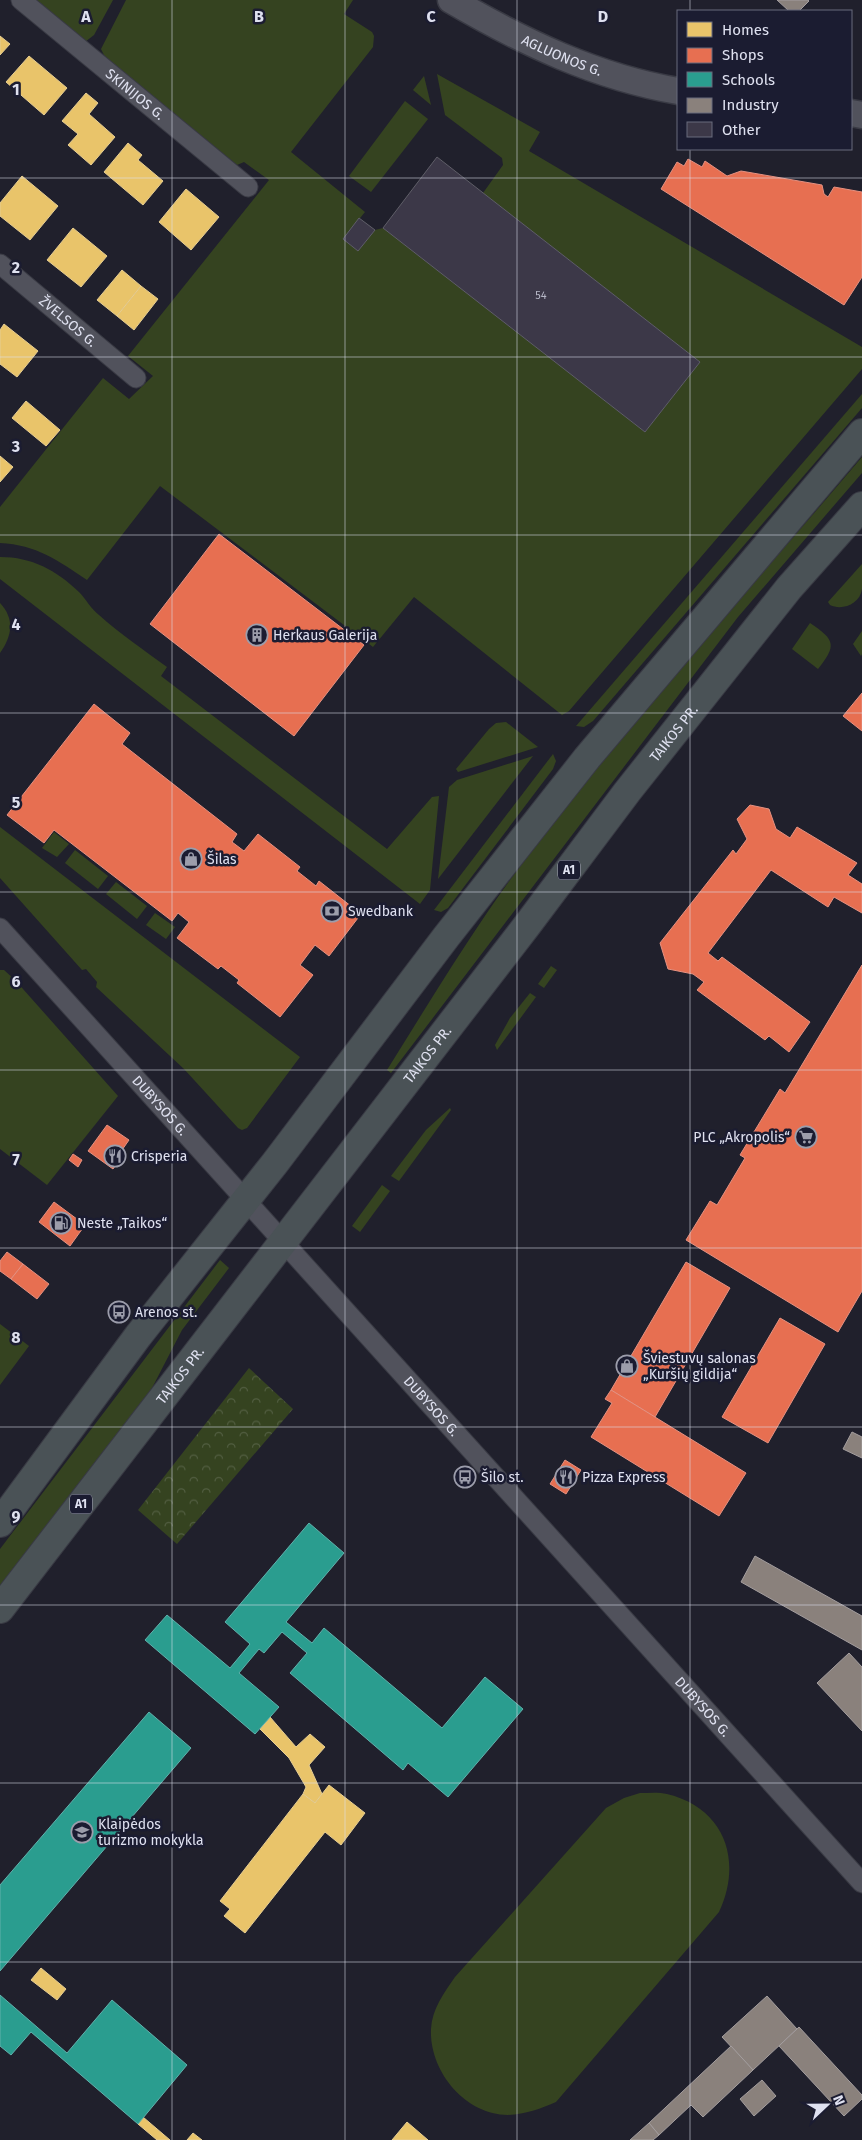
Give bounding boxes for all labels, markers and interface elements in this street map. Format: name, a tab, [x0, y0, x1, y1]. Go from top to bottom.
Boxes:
text: A	[80, 7, 91, 26]
text: B	[254, 7, 264, 26]
text: C	[426, 7, 436, 26]
text: D	[598, 7, 608, 26]
legend	[677, 10, 852, 150]
text: Homes	[722, 21, 769, 39]
street label: AGLUONOS G.	[519, 31, 604, 79]
text: Shops	[722, 46, 764, 64]
street label: SKINIJOS G.	[102, 65, 168, 123]
text: Schools	[722, 71, 775, 89]
text: 1	[12, 80, 20, 99]
text: Industry	[722, 96, 779, 114]
text: Other	[722, 121, 761, 139]
text: 2	[12, 258, 20, 277]
house number: 54	[535, 289, 547, 302]
street label: ŽVELSOS G.	[36, 291, 101, 350]
text: 3	[11, 437, 20, 456]
text: 4	[11, 615, 21, 634]
building icon: Herkaus Galerija	[245, 623, 269, 647]
place label: Herkaus Galerija	[273, 627, 377, 644]
street label: TAIKOS PR.	[646, 701, 701, 765]
text: 5	[12, 793, 21, 812]
shop icon: Šilas	[179, 847, 203, 871]
place label: Šilas	[207, 850, 237, 868]
road number: A1	[558, 860, 580, 880]
bank icon: Swedbank	[320, 899, 344, 923]
place label: Swedbank	[348, 903, 414, 920]
text: 6	[11, 972, 21, 991]
street label: TAIKOS PR.	[400, 1023, 455, 1087]
street label: DUBYSOS G.	[129, 1072, 192, 1139]
supermarket icon: PLC „Akropolis“	[794, 1125, 818, 1149]
place label: PLC „Akropolis“	[693, 1129, 790, 1146]
restaurant icon: Crisperia	[103, 1144, 127, 1168]
place label: Crisperia	[131, 1148, 187, 1165]
text: 7	[12, 1150, 20, 1169]
fuel station icon: Neste „Taikos“	[49, 1211, 73, 1235]
place label: Neste „Taikos“	[77, 1215, 167, 1232]
bus stop icon: Arenos st.	[107, 1300, 131, 1324]
place label: Arenos st.	[135, 1304, 197, 1321]
text: 8	[11, 1328, 21, 1347]
street label: TAIKOS PR.	[153, 1343, 208, 1407]
place label: Šviestuvų salonas „Kuršių gildija“	[643, 1349, 756, 1383]
shop icon: Šviestuvų salonas „Kuršių gildija“	[615, 1354, 639, 1378]
street label: DUBYSOS G.	[400, 1373, 463, 1440]
bus stop icon: Šilo st.	[453, 1465, 477, 1489]
restaurant icon: Pizza Express	[554, 1465, 578, 1489]
place label: Šilo st.	[481, 1468, 524, 1486]
place label: Pizza Express	[582, 1469, 666, 1486]
road number: A1	[70, 1495, 92, 1514]
text: 9	[12, 1507, 21, 1526]
street label: DUBYSOS G.	[671, 1673, 734, 1740]
place label: Klaipėdos turizmo mokykla	[98, 1816, 204, 1849]
school or university icon: Klaipėdos turizmo mokykla	[70, 1820, 94, 1844]
north arrow	[802, 2080, 852, 2130]
text: N	[829, 2093, 848, 2108]

